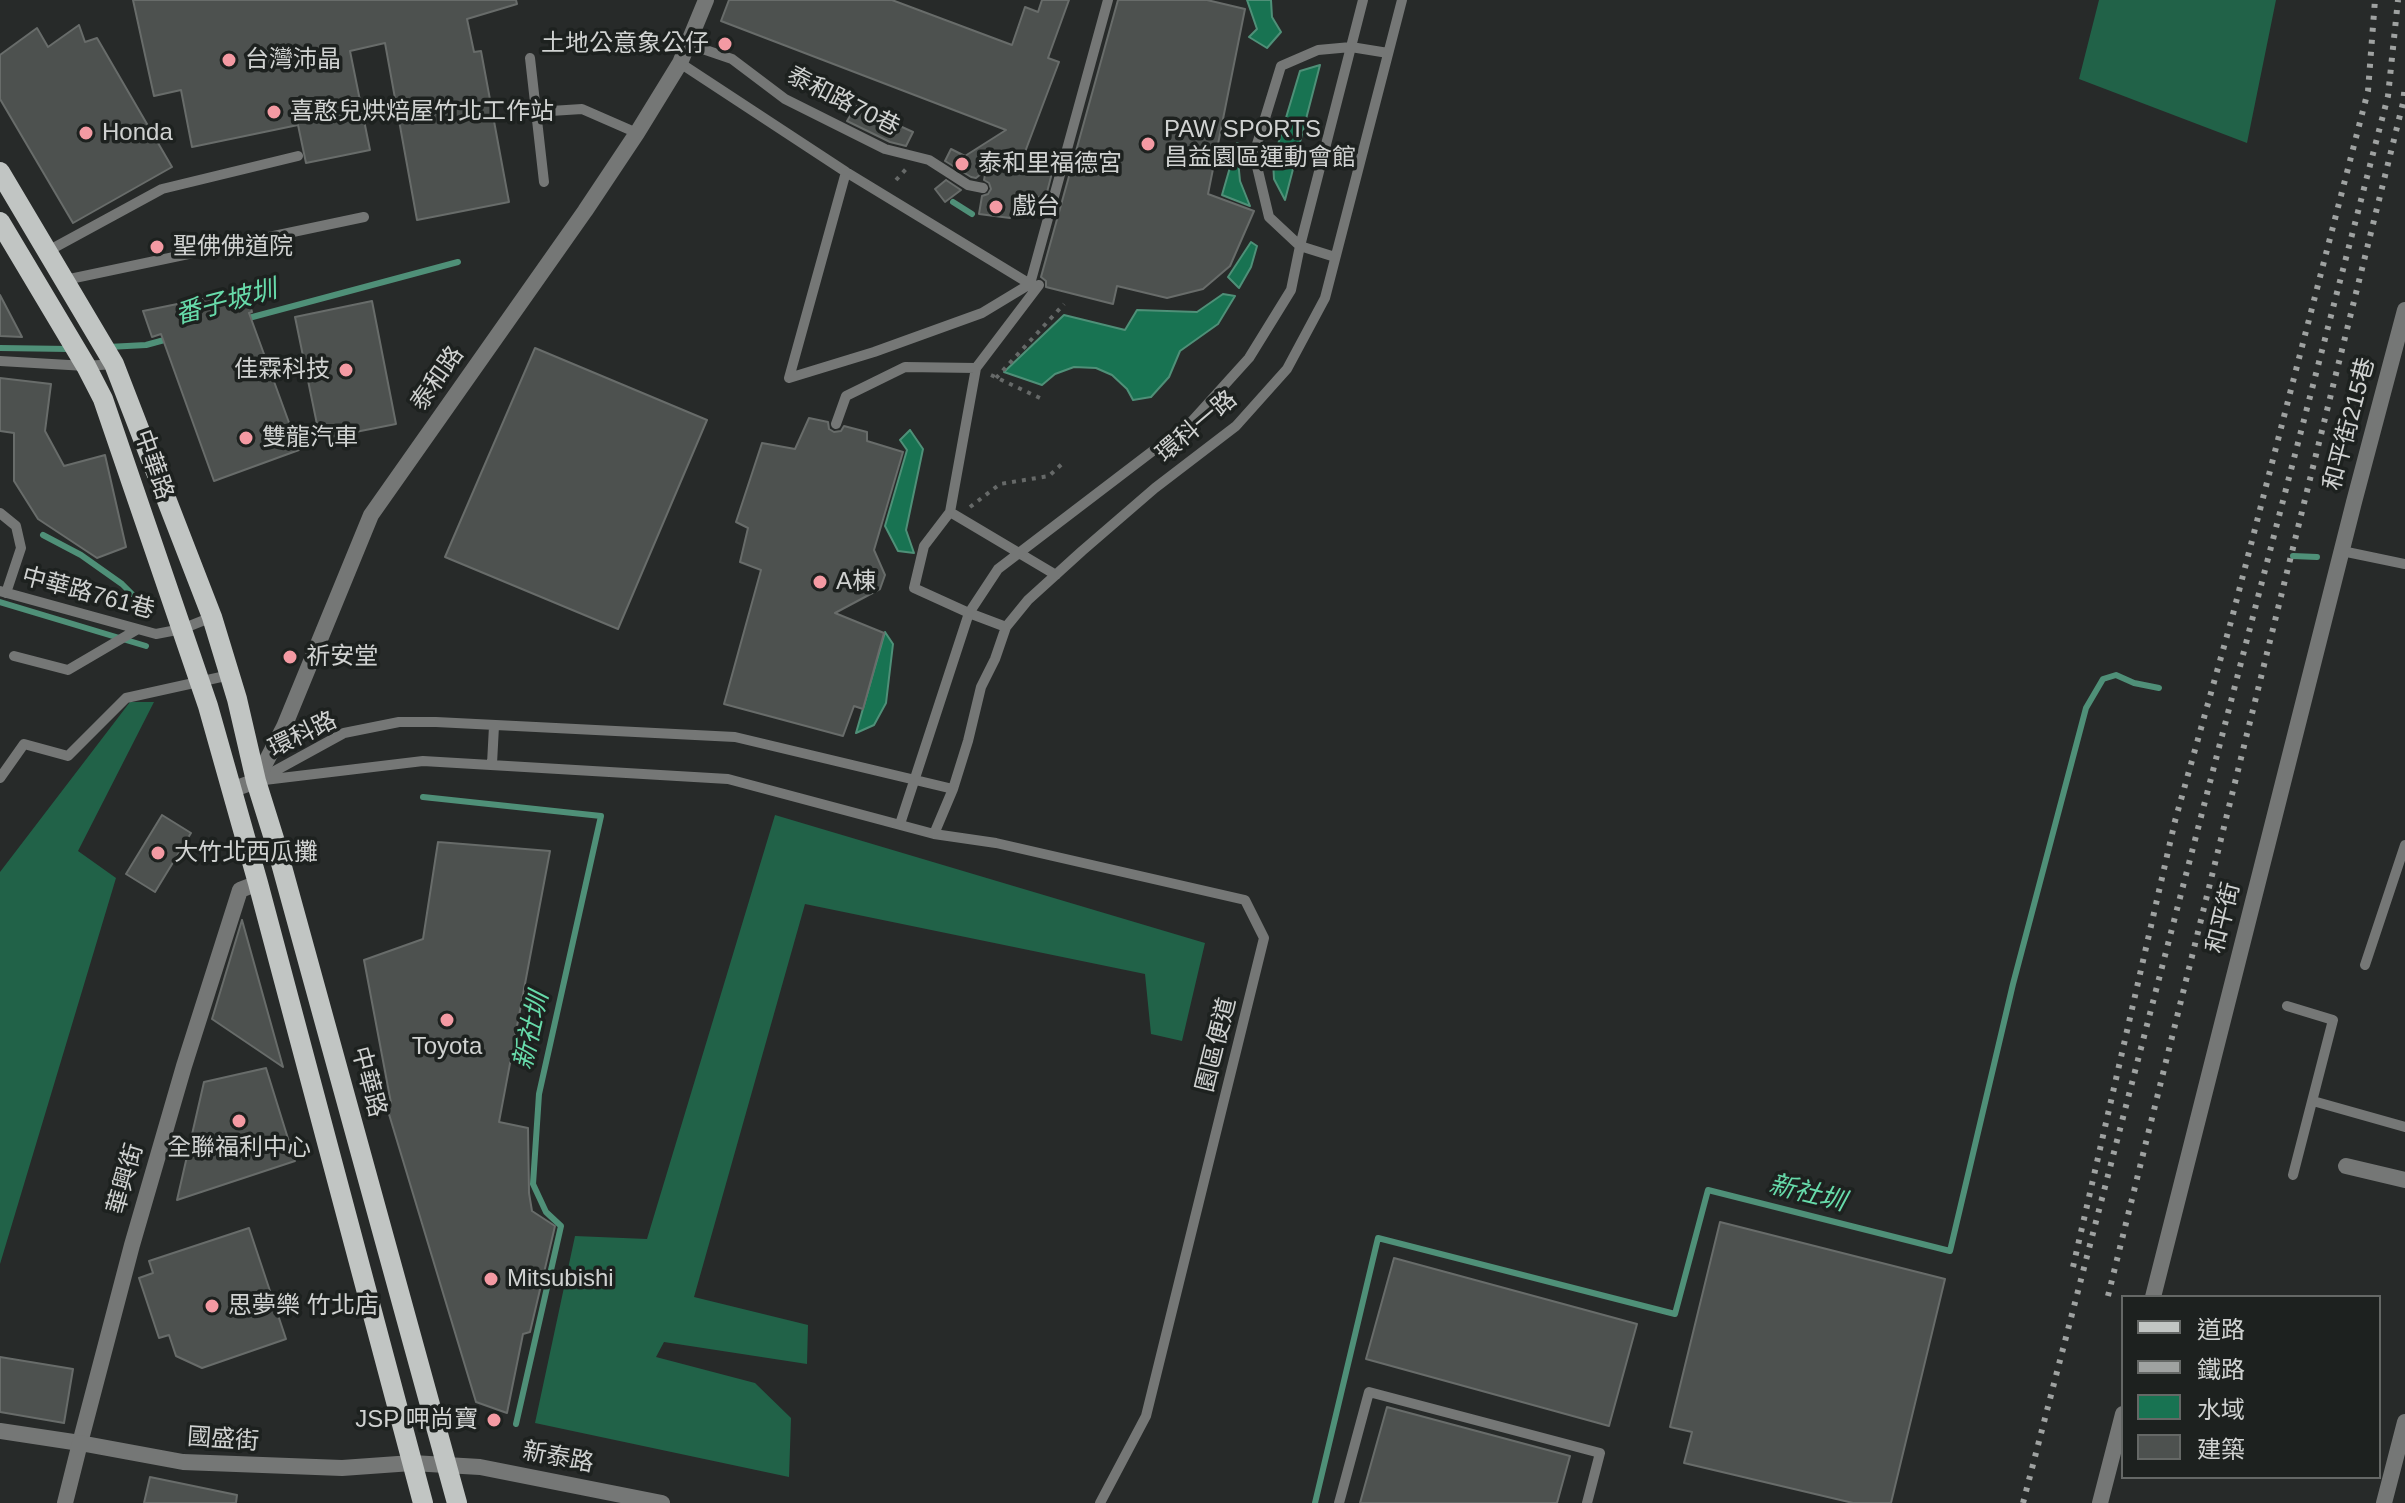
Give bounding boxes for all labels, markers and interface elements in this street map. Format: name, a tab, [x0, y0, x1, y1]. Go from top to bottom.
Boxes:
place label: 土地公意象公仔	[541, 30, 709, 58]
marker: 土地公意象公仔	[716, 35, 734, 53]
place label: 台灣沛晶	[245, 46, 341, 74]
marker: 台灣沛晶	[220, 51, 238, 69]
street label: 泰和路70巷	[782, 61, 904, 143]
place label: 喜憨兒烘焙屋竹北工作站	[290, 98, 554, 126]
marker: 喜憨兒烘焙屋竹北工作站	[265, 103, 283, 121]
place label: PAW SPORTS 昌益園區運動會館	[1164, 116, 1356, 172]
place label: Honda	[102, 119, 173, 147]
marker: Honda	[77, 124, 95, 142]
marker: PAW SPORTS 昌益園區運動會館	[1139, 135, 1157, 153]
place label: 泰和里福德宮	[978, 150, 1122, 178]
marker: 泰和里福德宮	[953, 155, 971, 173]
place label: 戲台	[1012, 193, 1060, 221]
marker: 戲台	[987, 198, 1005, 216]
place label: 聖佛佛道院	[173, 233, 293, 261]
marker: 聖佛佛道院	[148, 238, 166, 256]
water label: 番子坡圳	[172, 274, 280, 332]
street label: 泰和路	[406, 341, 470, 417]
street label: 和平街215巷	[2318, 355, 2382, 493]
place label: 佳霖科技	[234, 356, 330, 384]
marker: 佳霖科技	[337, 361, 355, 379]
street label: 環科一路	[1151, 385, 1243, 469]
place label: 雙龍汽車	[262, 424, 358, 452]
street label: 中華路	[128, 426, 178, 504]
marker: 雙龍汽車	[237, 429, 255, 447]
street label: 中華路761巷	[19, 562, 157, 626]
place label: A棟	[836, 568, 876, 596]
marker: A棟	[811, 573, 829, 591]
place label: 祈安堂	[306, 643, 378, 671]
marker: 祈安堂	[281, 648, 299, 666]
street label: 環科路	[264, 706, 342, 764]
place label: 大竹北西瓜攤	[174, 839, 318, 867]
marker: 大竹北西瓜攤	[149, 844, 167, 862]
street label: 和平街	[2201, 880, 2247, 956]
water label: 新社圳	[508, 989, 556, 1073]
street label: 園區便道	[1191, 995, 1243, 1095]
marker: Toyota	[438, 1011, 456, 1029]
place label: Toyota	[412, 1033, 482, 1061]
street label: 中華路	[345, 1043, 391, 1121]
marker: 全聯福利中心	[230, 1112, 248, 1130]
place label: 全聯福利中心	[167, 1134, 311, 1162]
street label: 華興街	[102, 1140, 150, 1218]
water label: 新社圳	[1765, 1169, 1849, 1219]
place label: Mitsubishi	[507, 1265, 614, 1293]
marker: Mitsubishi	[482, 1270, 500, 1288]
place label: 思夢樂 竹北店	[228, 1292, 379, 1320]
legend	[2121, 1295, 2381, 1479]
marker: 思夢樂 竹北店	[203, 1297, 221, 1315]
text: 道路	[2197, 1316, 2245, 1343]
text: 鐵路	[2197, 1356, 2245, 1383]
text: 水域	[2197, 1396, 2245, 1423]
place label: JSP 呷尚寶	[355, 1406, 478, 1434]
marker: JSP 呷尚寶	[485, 1411, 503, 1429]
street label: 國盛街	[186, 1423, 260, 1457]
text: 建築	[2197, 1436, 2245, 1463]
street label: 新泰路	[520, 1437, 596, 1479]

